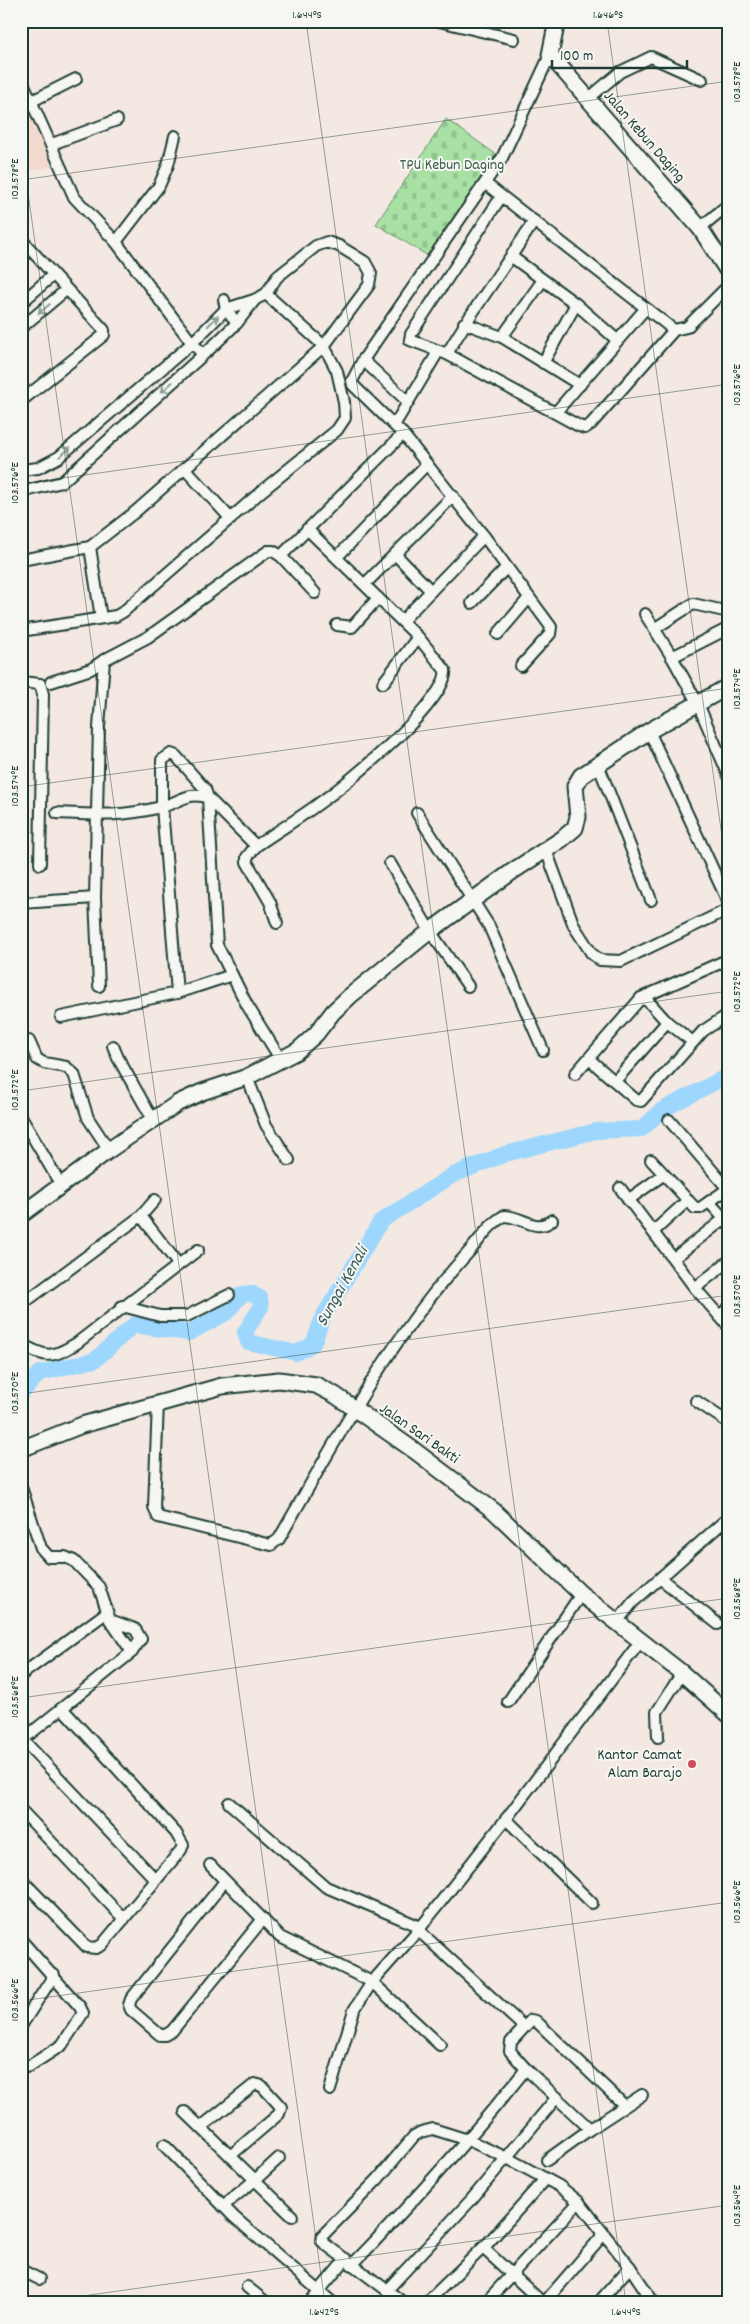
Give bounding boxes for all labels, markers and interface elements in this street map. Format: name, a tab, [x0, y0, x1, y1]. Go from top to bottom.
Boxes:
text: 1.644°S	[292, 7, 322, 24]
text: 1.646°S	[593, 7, 623, 24]
scale bar	[552, 38, 688, 70]
text: 100 m	[560, 46, 593, 68]
text: 103.578°E	[729, 61, 746, 102]
street label: Jalan Kebun Daging	[598, 86, 690, 188]
park label: TPU Kebun Daging	[400, 154, 504, 177]
text: 103.578°E	[7, 158, 24, 199]
one-way arrow	[37, 303, 50, 315]
one-way arrow	[207, 315, 219, 327]
text: 103.576°E	[729, 364, 746, 406]
one-way arrow	[161, 381, 174, 393]
one-way arrow	[59, 446, 72, 457]
text: 103.576°E	[7, 462, 24, 504]
text: 103.574°E	[729, 668, 746, 709]
text: 103.574°E	[7, 765, 24, 806]
text: 103.572°E	[729, 971, 746, 1013]
text: 103.572°E	[7, 1069, 24, 1111]
water label: Sungai Kenali	[311, 1240, 377, 1332]
text: 103.570°E	[729, 1274, 746, 1317]
text: 103.570°E	[7, 1371, 24, 1414]
street label: Jalan Sari Bakti	[374, 1398, 464, 1470]
text: 103.568°E	[729, 1577, 746, 1620]
text: 103.568°E	[7, 1675, 24, 1718]
place label: Kantor Camat Alam Barajo	[597, 1744, 682, 1785]
marker: Kantor Camat Alam Barajo	[686, 1758, 698, 1770]
text: 103.566°E	[729, 1880, 746, 1924]
text: 103.566°E	[7, 1978, 24, 2022]
text: 103.564°E	[729, 2184, 746, 2227]
text: 1.642°S	[309, 2304, 339, 2321]
text: 1.644°S	[611, 2304, 641, 2321]

